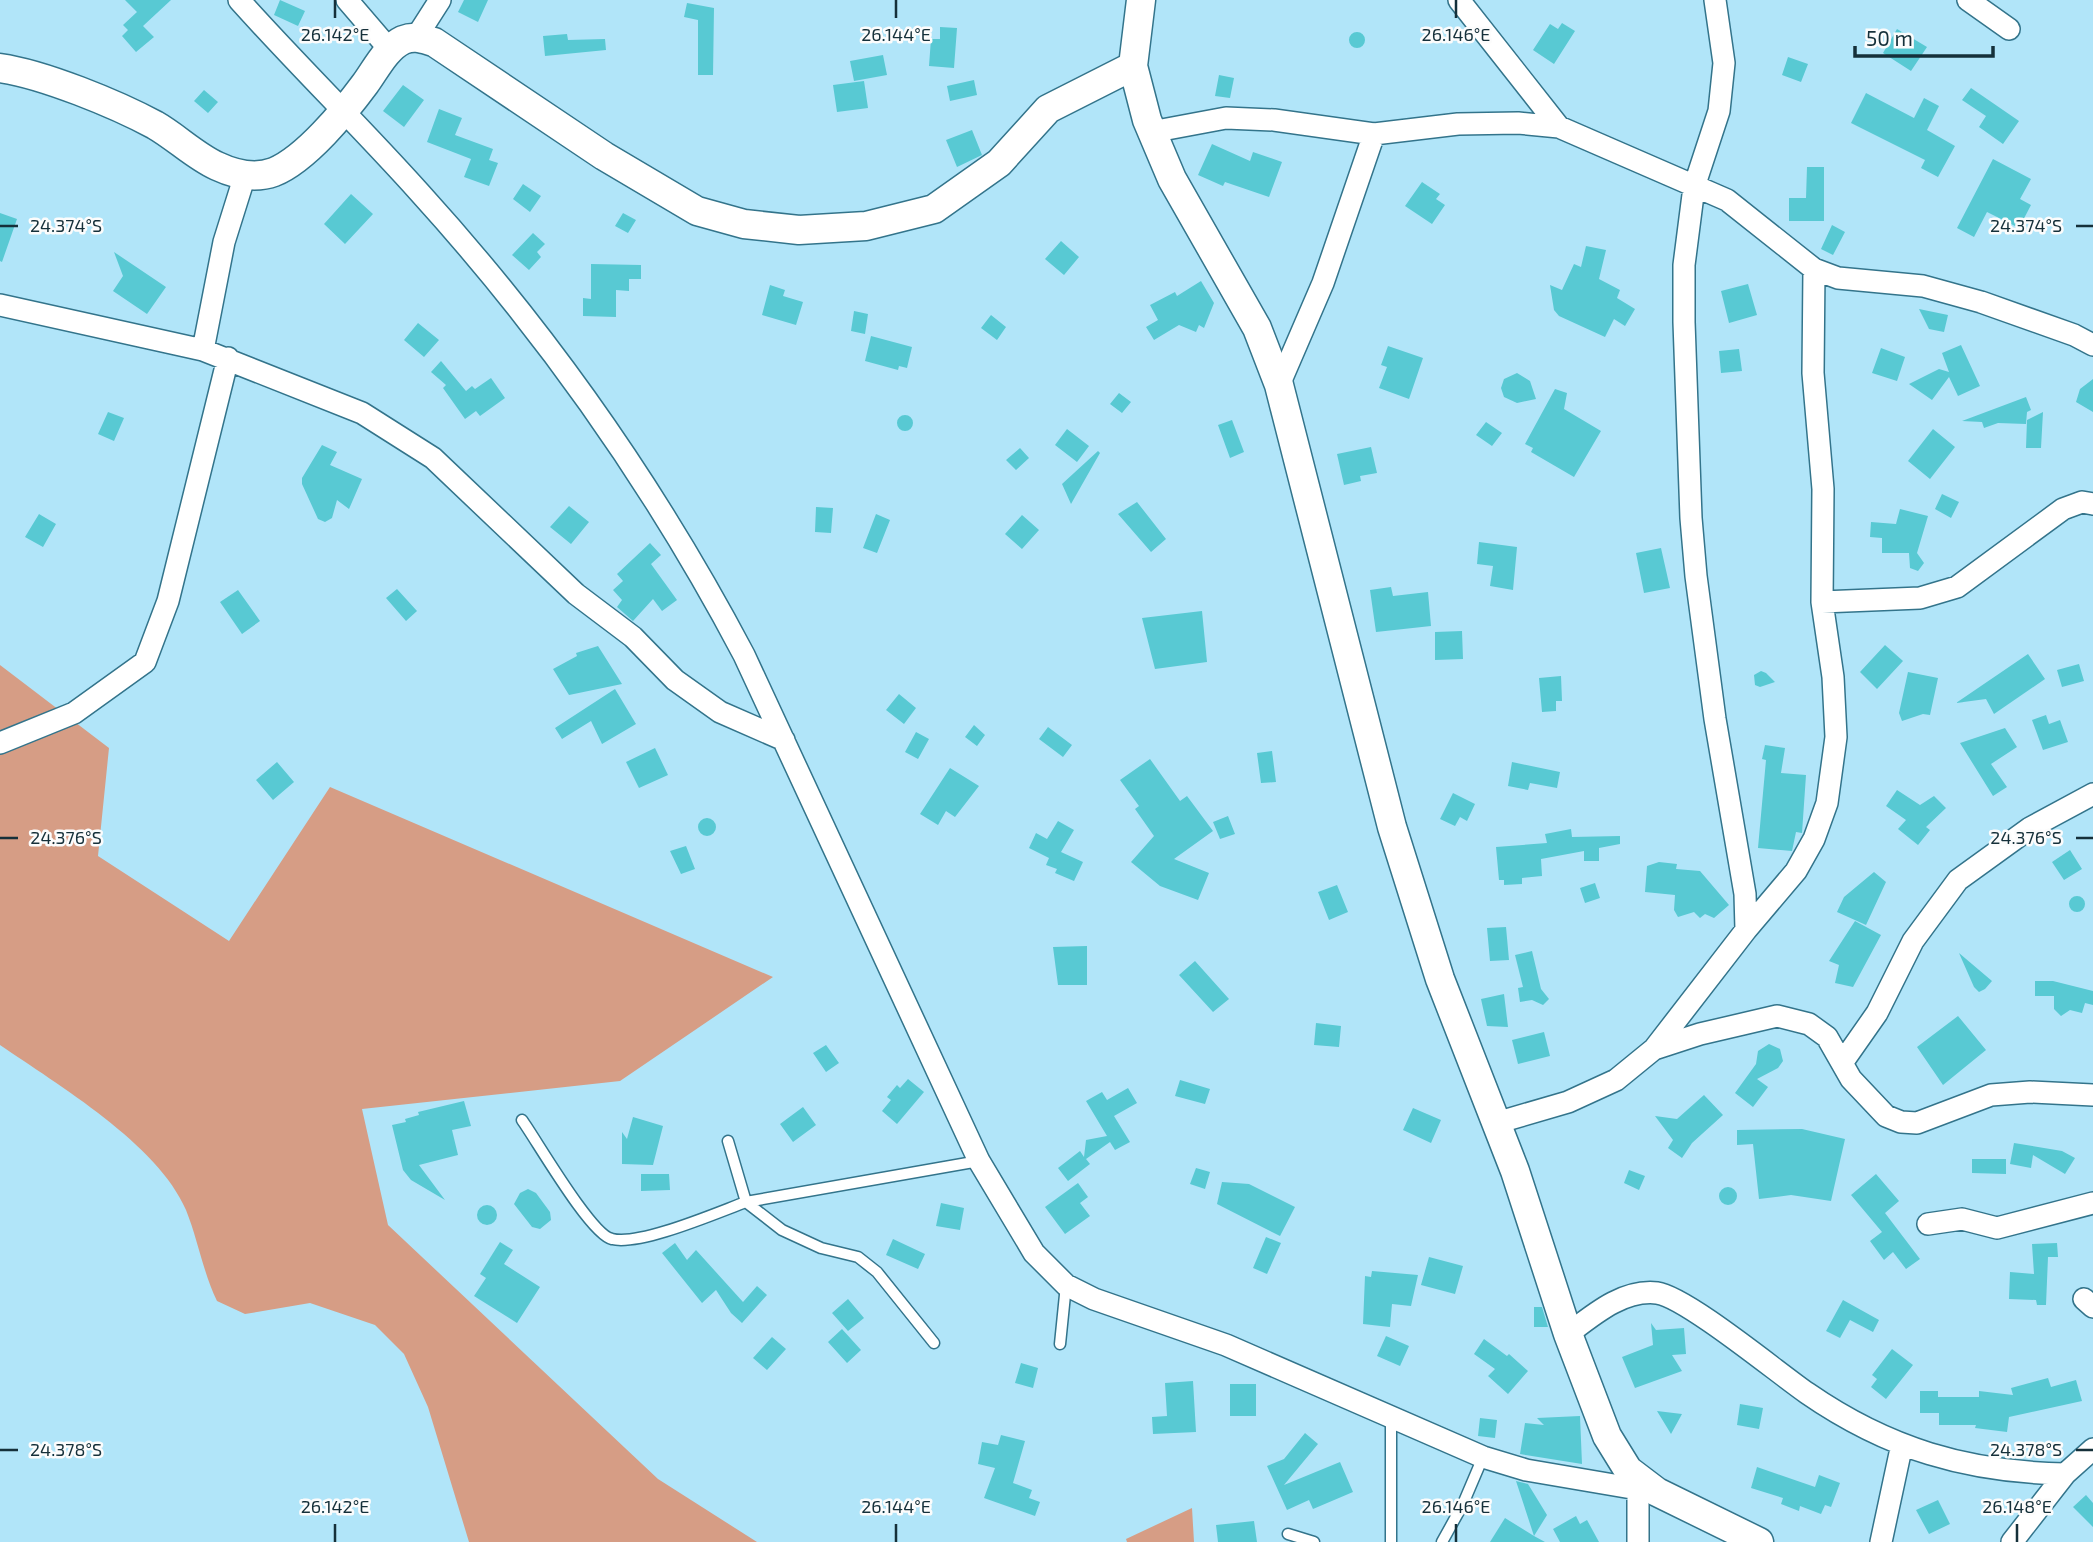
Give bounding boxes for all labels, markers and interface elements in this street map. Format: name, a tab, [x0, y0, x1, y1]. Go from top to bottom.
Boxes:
scale bar	[1855, 14, 1993, 58]
text: 26.142°E	[301, 23, 369, 45]
text: 26.144°E	[861, 23, 931, 45]
text: 26.146°E	[1422, 23, 1490, 45]
text: 50 m	[1866, 25, 1913, 50]
text: 24.374°S	[30, 214, 102, 236]
text: 24.374°S	[1990, 214, 2062, 236]
text: 24.376°S	[30, 826, 102, 848]
text: 24.376°S	[1990, 826, 2062, 848]
text: 24.378°S	[30, 1438, 102, 1460]
text: 24.378°S	[1990, 1438, 2062, 1460]
text: 26.142°E	[301, 1495, 369, 1517]
text: 26.144°E	[861, 1495, 931, 1517]
text: 26.146°E	[1422, 1495, 1490, 1517]
text: 26.148°E	[1982, 1495, 2052, 1517]

